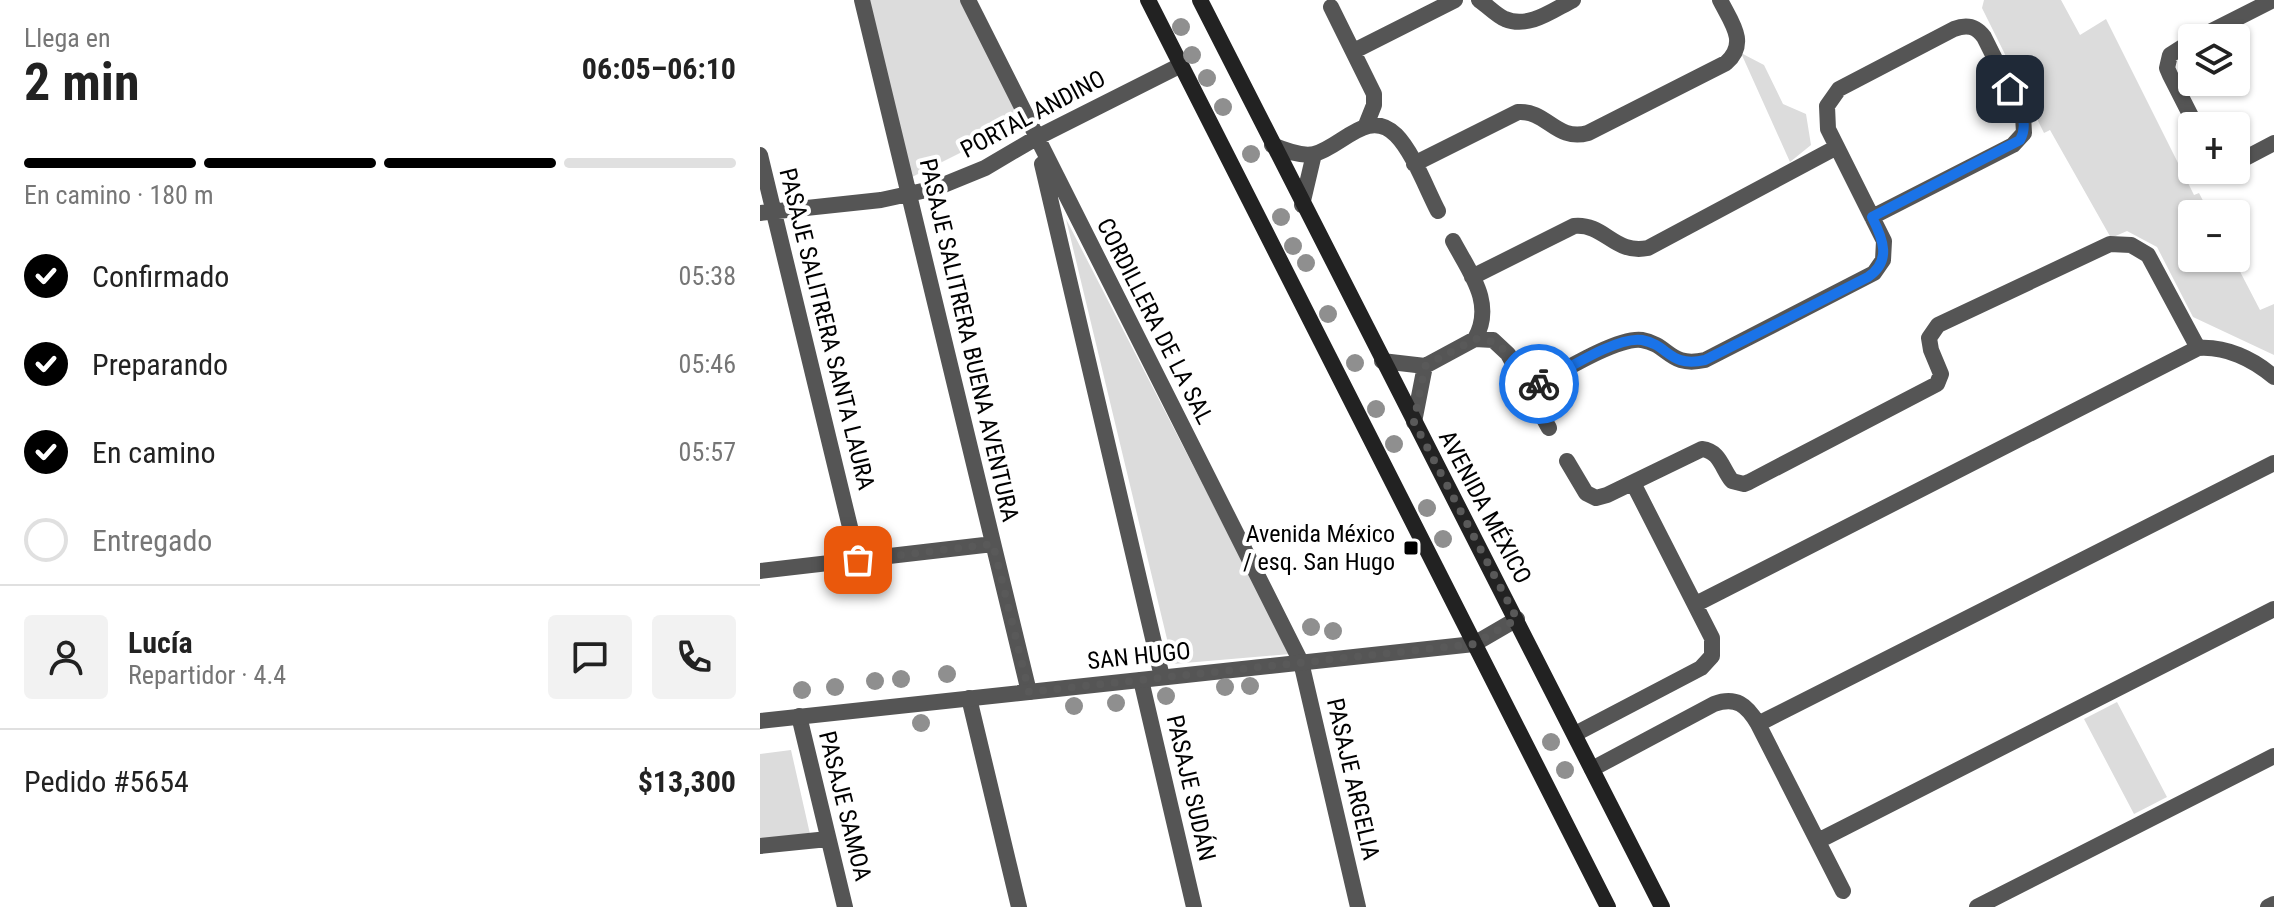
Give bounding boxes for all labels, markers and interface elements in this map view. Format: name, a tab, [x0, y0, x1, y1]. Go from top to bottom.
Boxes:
text: Llega en	[24, 23, 111, 53]
map controls	[2178, 24, 2250, 272]
button: layers	[2178, 24, 2250, 96]
text: 06:05–06:10	[582, 51, 736, 86]
text: 2 min	[24, 52, 140, 113]
pin	[1976, 55, 2044, 123]
street label: PORTAL ANDINO	[956, 64, 1110, 164]
icon: home	[1988, 67, 2032, 111]
button: +	[2178, 112, 2250, 184]
street label: PASAJE SALITRERA BUENA AVENTURA	[914, 156, 1024, 524]
street label: PASAJE SALITRERA SANTA LAURA	[773, 165, 881, 493]
text: En camino · 180 m	[24, 180, 213, 210]
button: −	[2178, 200, 2250, 272]
street label: CORDILLERA DE LA SAL	[1091, 213, 1219, 429]
icon: check	[24, 254, 68, 298]
text: Confirmado	[92, 259, 229, 294]
text: 05:38	[679, 261, 736, 291]
icon: check	[24, 342, 68, 386]
courier	[1499, 344, 1579, 424]
text: Preparando	[92, 347, 228, 382]
text: 05:46	[679, 349, 736, 379]
icon: bike	[1517, 362, 1561, 406]
street label: AVENIDA MÉXICO	[1433, 426, 1537, 588]
icon: check	[24, 430, 68, 474]
text: En camino	[92, 435, 216, 470]
text: 05:57	[679, 437, 736, 467]
place label: Avenida México / esq. San Hugo	[1243, 520, 1395, 576]
text: Entregado	[92, 523, 212, 558]
pin	[824, 526, 892, 594]
icon: bag	[836, 538, 880, 582]
marker: Avenida México / esq. San Hugo	[1402, 539, 1420, 557]
button: person	[24, 615, 108, 699]
button: chat	[548, 615, 632, 699]
button: phone	[652, 615, 736, 699]
text: Lucía	[128, 625, 193, 660]
street label: SAN HUGO	[1086, 637, 1192, 675]
text: Repartidor · 4.4	[128, 660, 286, 690]
street label: PASAJE ARGELIA	[1321, 695, 1385, 863]
street label: PASAJE SUDÁN	[1161, 712, 1221, 864]
street label: PASAJE SAMOA	[813, 728, 877, 884]
text: Pedido #5654	[24, 764, 189, 799]
text: $13,300	[638, 764, 736, 799]

